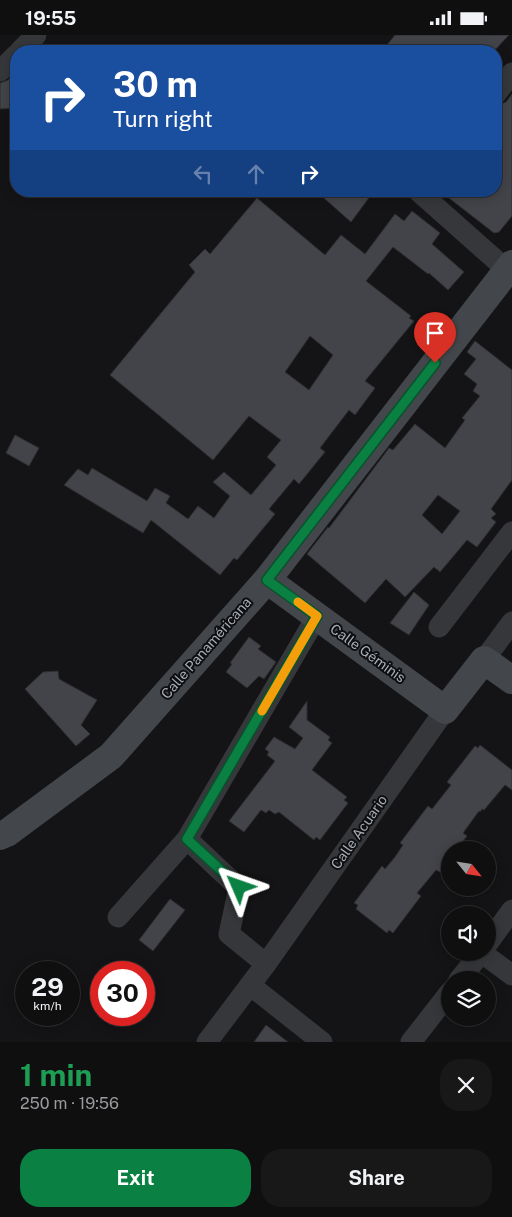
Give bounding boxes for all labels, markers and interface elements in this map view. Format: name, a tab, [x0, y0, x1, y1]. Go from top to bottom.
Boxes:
text: 19:55	[25, 7, 76, 29]
text: 30 m	[113, 64, 198, 105]
icon: right	[30, 65, 95, 130]
text: Turn right	[113, 106, 213, 132]
icon: left	[189, 160, 217, 188]
icon: ahead	[242, 160, 270, 188]
icon: right	[295, 160, 323, 188]
pin	[414, 312, 456, 363]
icon: arrive	[421, 319, 449, 347]
street label: Calle Panaméricana	[158, 594, 254, 702]
street label: Calle Géminis	[327, 620, 409, 686]
street label: Calle Acuario	[328, 792, 390, 872]
north arrow	[441, 841, 496, 896]
map controls	[441, 841, 496, 1026]
position arrow	[212, 860, 264, 912]
button: sound	[441, 906, 496, 961]
speed limit sign: 30	[90, 961, 155, 1026]
button: layers	[441, 971, 496, 1026]
text: 29	[31, 972, 64, 1002]
text: km/h	[33, 999, 62, 1013]
text: 1 min	[20, 1057, 92, 1093]
button: close	[440, 1059, 492, 1111]
text: 250 m · 19:56	[20, 1094, 119, 1113]
button: Exit	[20, 1149, 251, 1207]
button: Share	[261, 1149, 492, 1207]

